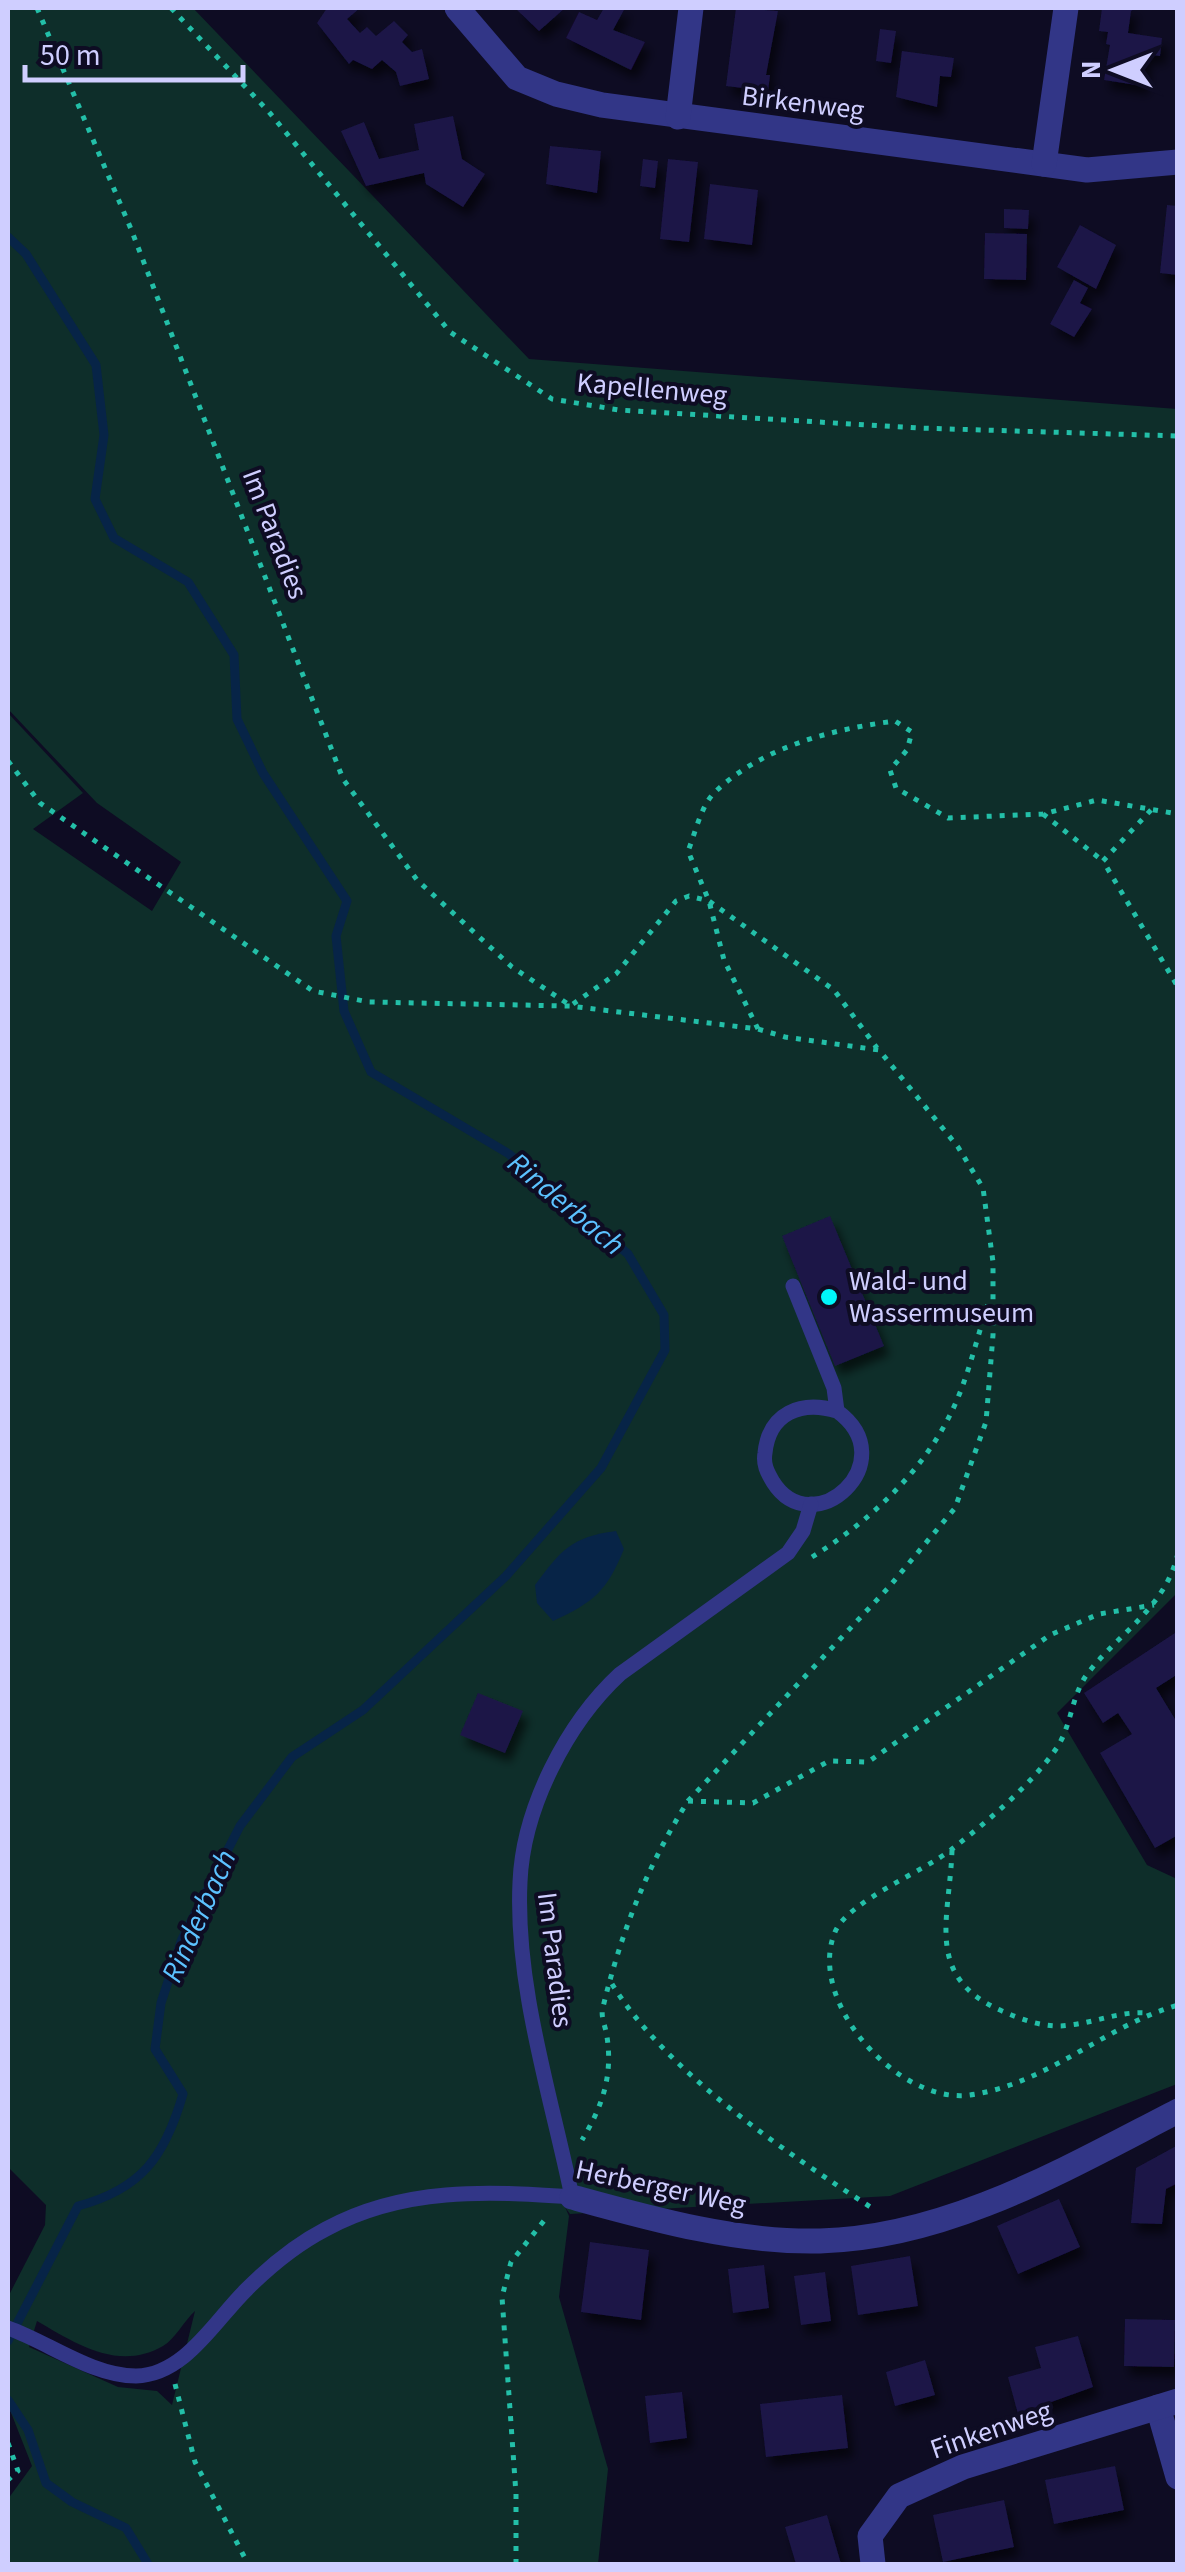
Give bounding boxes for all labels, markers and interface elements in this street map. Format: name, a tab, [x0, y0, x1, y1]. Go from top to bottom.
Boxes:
scale bar	[25, 20, 242, 82]
north arrow	[1065, 20, 1165, 120]
text: 50 m	[40, 34, 101, 77]
text: N	[1071, 61, 1111, 79]
street label: Birkenweg	[739, 76, 867, 130]
street label: Kapellenweg	[575, 362, 729, 416]
street label: Im Paradies	[232, 463, 318, 605]
water label: Rinderbach	[498, 1142, 634, 1266]
place label: Wald- und Wassermuseum	[849, 1261, 1034, 1333]
marker: Wald- und Wassermuseum	[818, 1286, 840, 1308]
water label: Rinderbach	[151, 1843, 247, 1989]
street label: Im Paradies	[527, 1890, 583, 2030]
street label: Herberger Weg	[572, 2149, 750, 2225]
street label: Finkenweg	[925, 2391, 1057, 2469]

